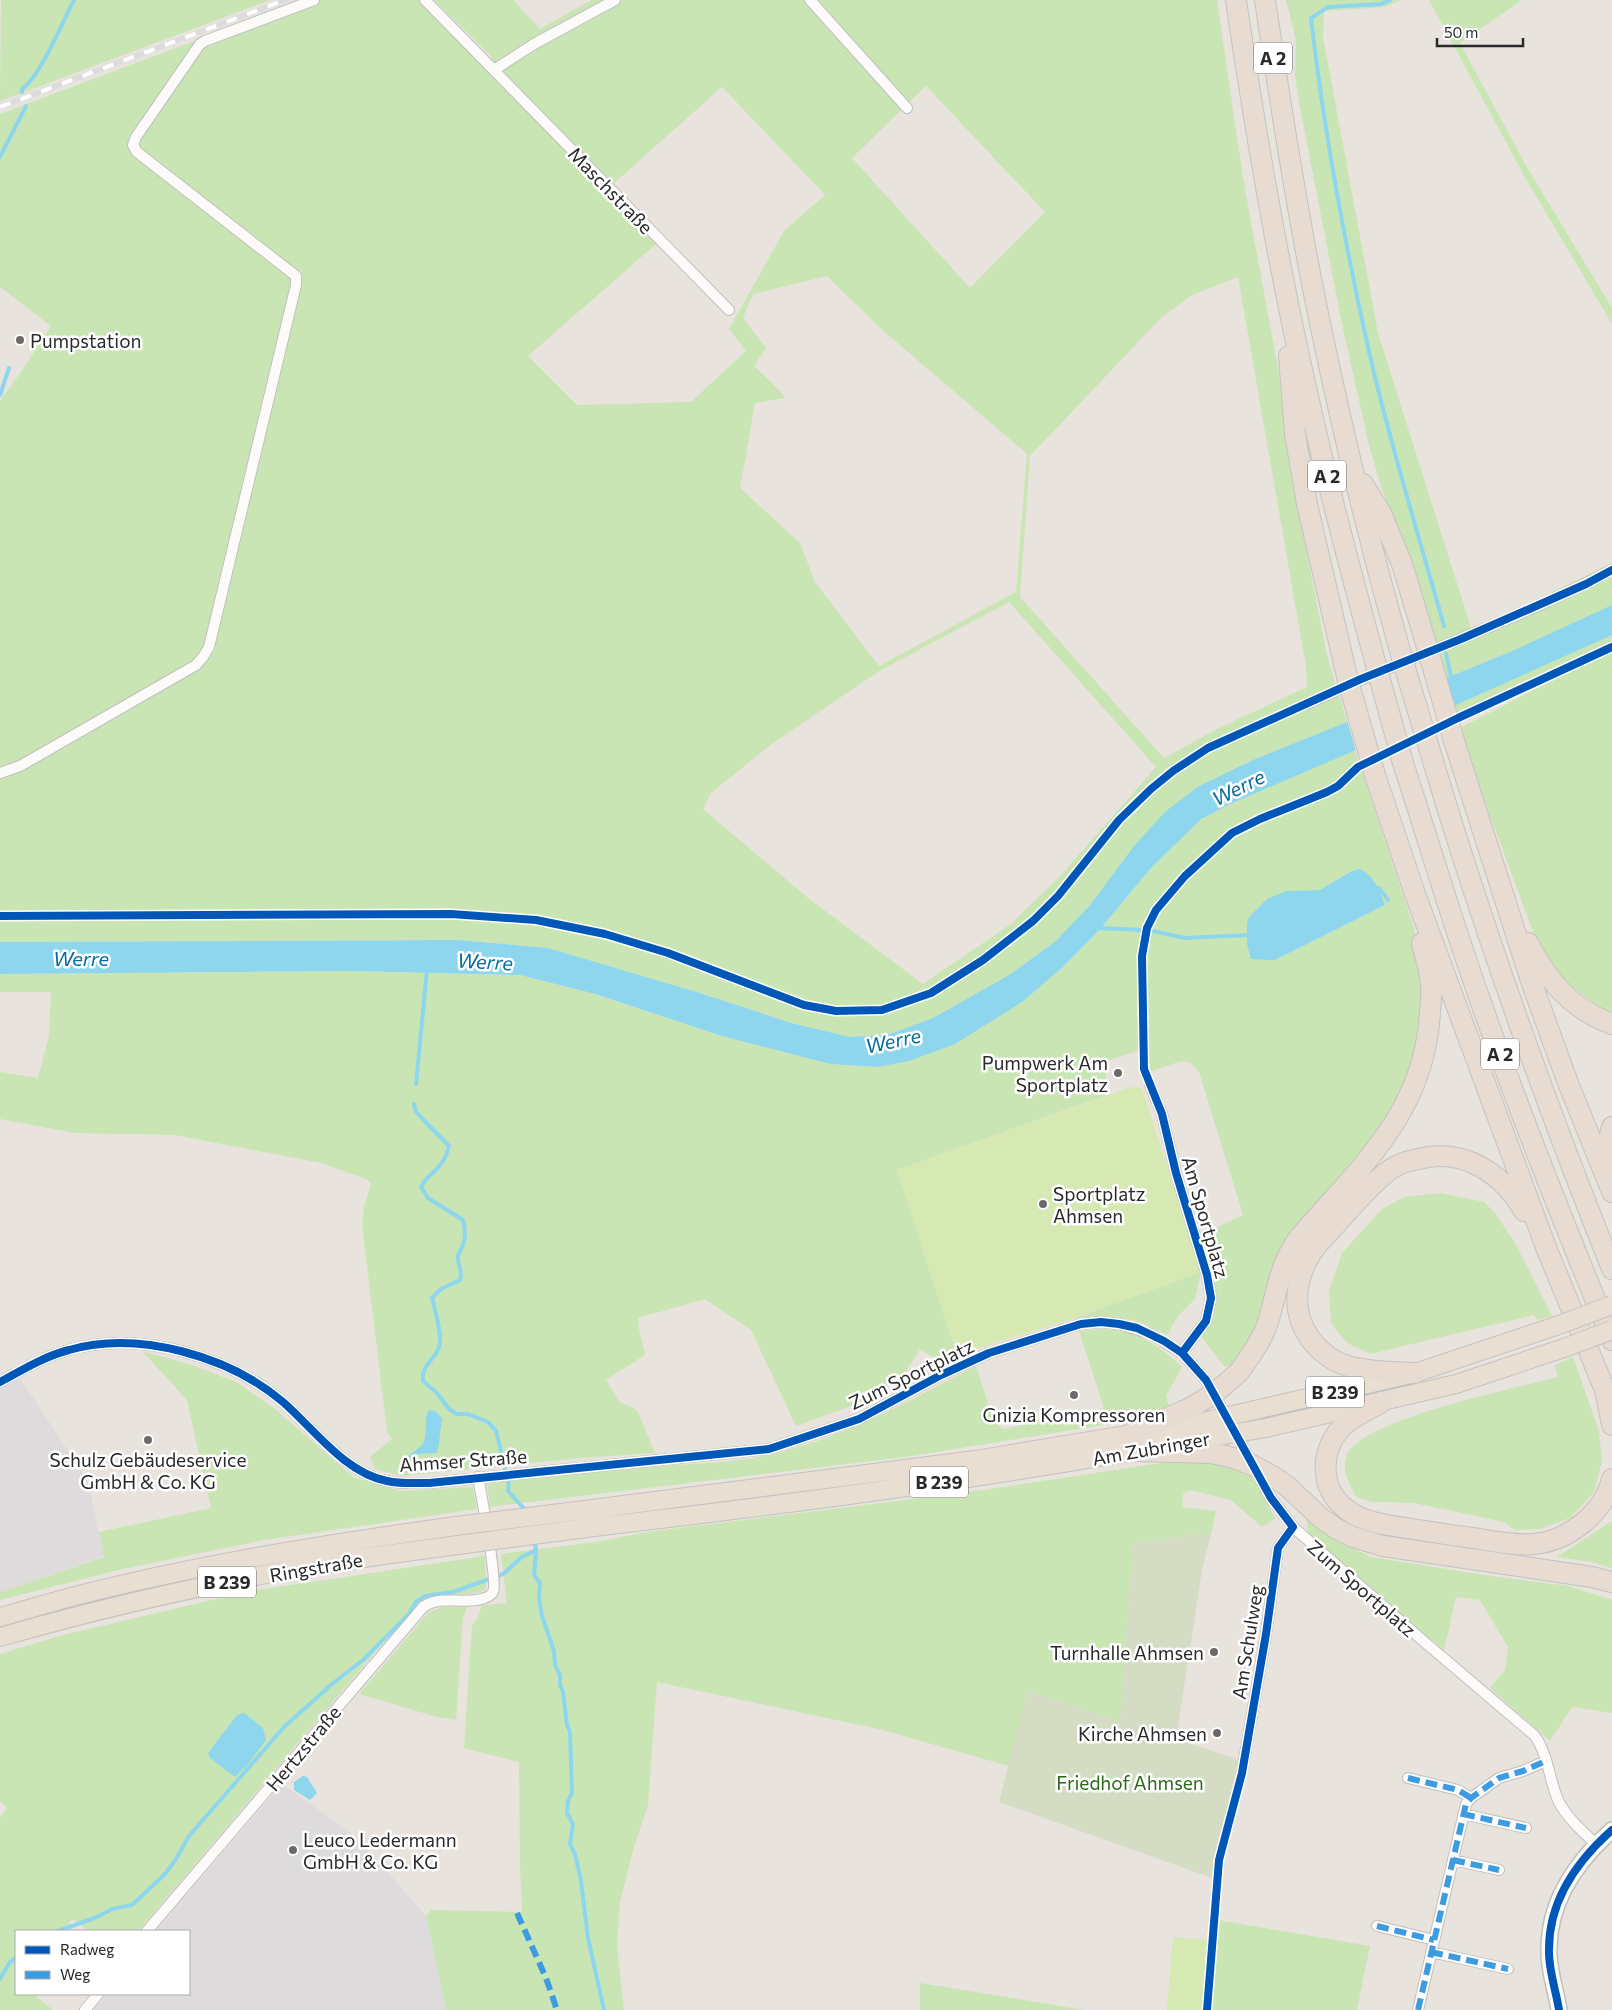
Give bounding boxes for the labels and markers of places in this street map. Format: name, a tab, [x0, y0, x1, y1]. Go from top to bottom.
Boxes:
place label: Pumpstation	[30, 329, 141, 352]
marker: Pumpstation	[14, 334, 26, 346]
place label: Pumpwerk Am Sportplatz	[982, 1051, 1108, 1096]
marker: Pumpwerk Am Sportplatz	[1112, 1067, 1124, 1079]
place label: Sportplatz Ahmsen	[1053, 1182, 1145, 1227]
marker: Sportplatz Ahmsen	[1037, 1198, 1049, 1210]
marker: Gnizia Kompressoren	[1068, 1389, 1080, 1401]
place label: Gnizia Kompressoren	[983, 1403, 1165, 1426]
marker: Schulz Gebäudeservice GmbH & Co. KG	[142, 1434, 154, 1446]
place label: Schulz Gebäudeservice GmbH & Co. KG	[50, 1448, 246, 1493]
place label: Turnhalle Ahmsen	[1050, 1641, 1204, 1664]
marker: Turnhalle Ahmsen	[1208, 1646, 1220, 1658]
place label: Kirche Ahmsen	[1078, 1722, 1207, 1745]
marker: Kirche Ahmsen	[1211, 1727, 1223, 1739]
place label: Leuco Ledermann GmbH & Co. KG	[303, 1828, 457, 1873]
marker: Leuco Ledermann GmbH & Co. KG	[287, 1844, 299, 1856]

